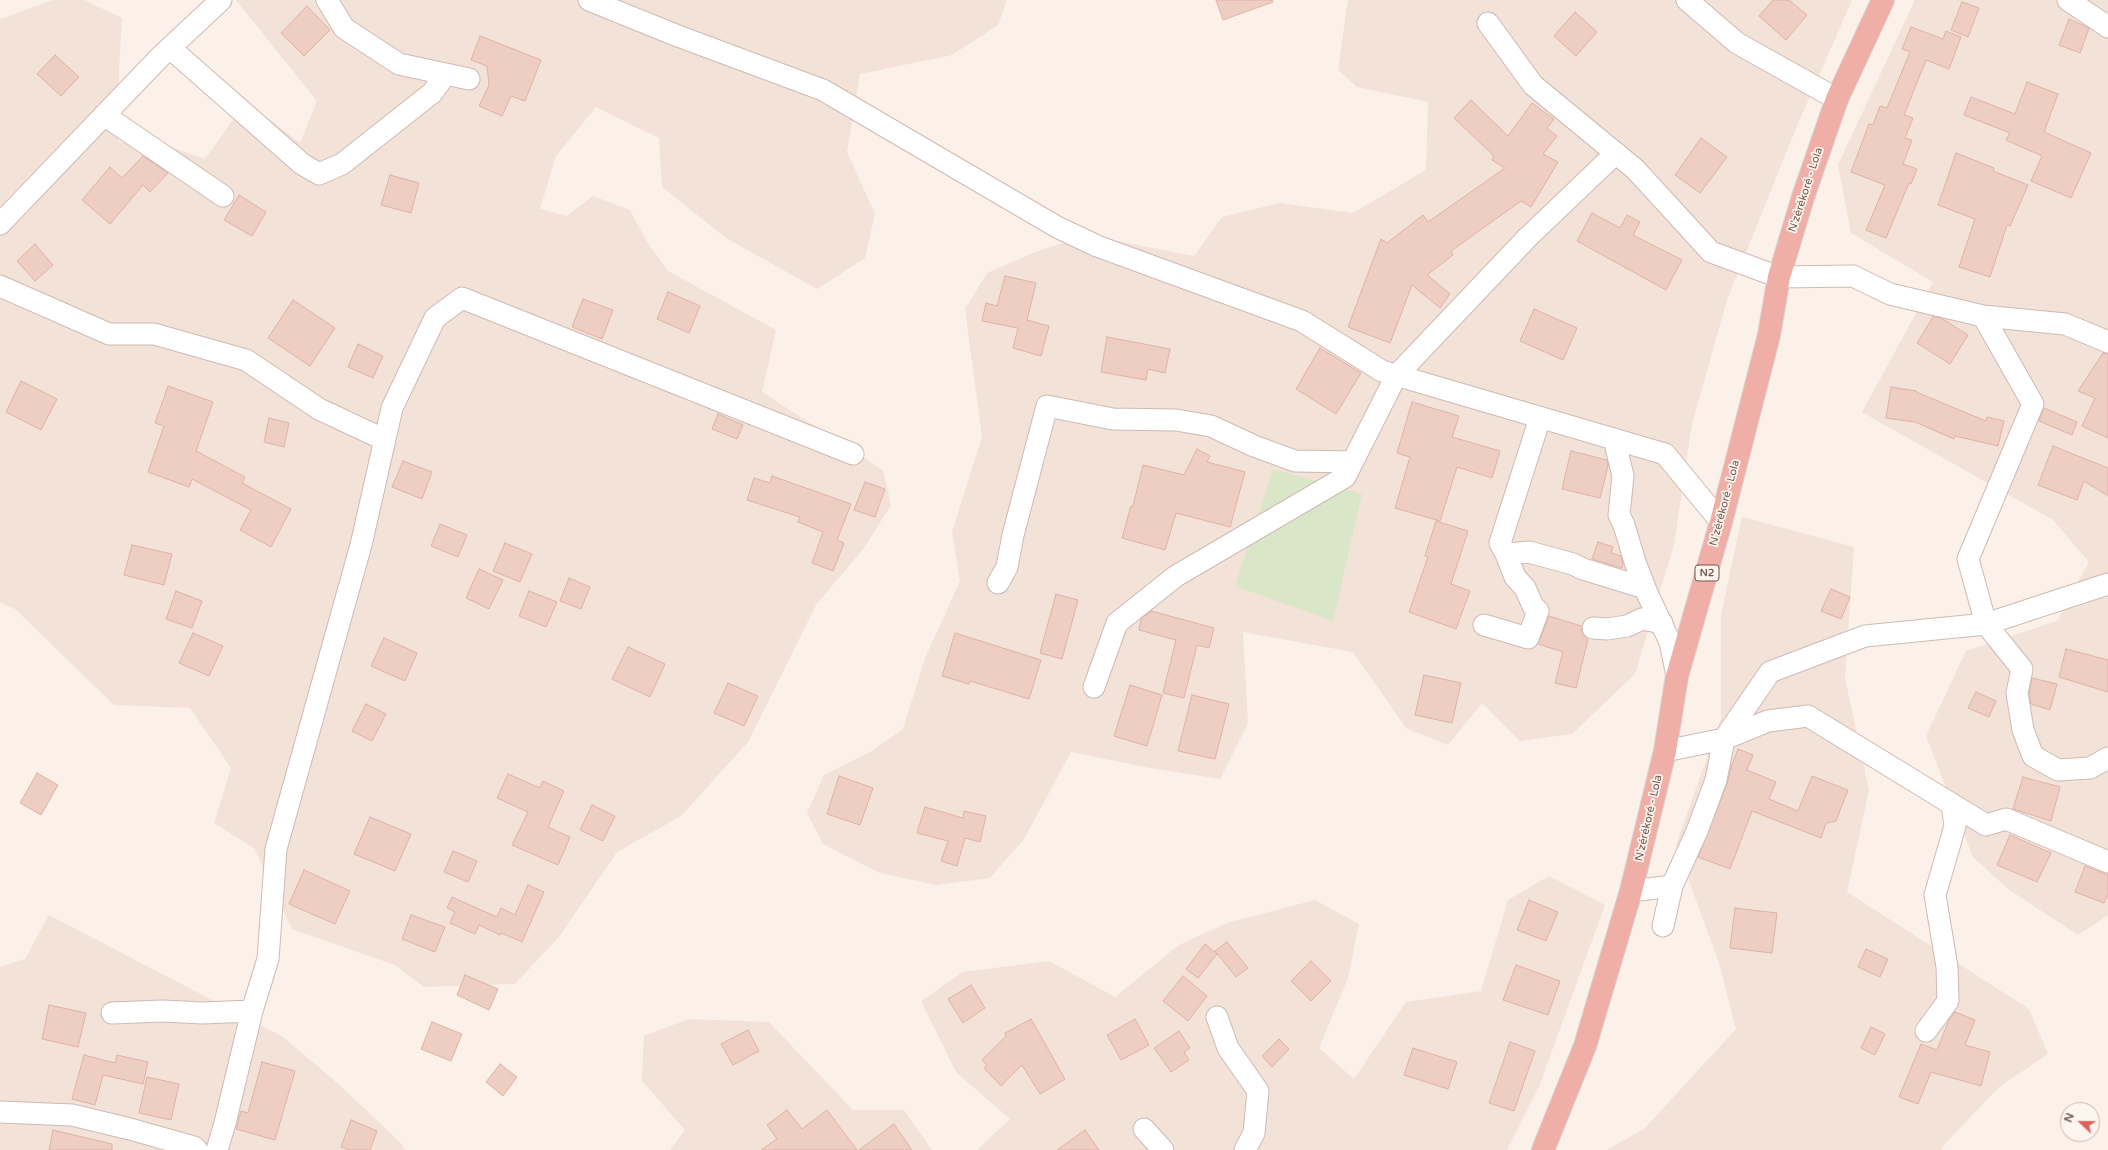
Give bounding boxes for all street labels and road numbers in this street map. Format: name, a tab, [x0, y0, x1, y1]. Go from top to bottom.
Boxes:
street label: N'zérékoré - Lola	[1786, 146, 1826, 234]
street label: N'zérékoré - Lola	[1707, 459, 1743, 547]
road number: N2	[1695, 565, 1719, 581]
street label: N'zérékoré - Lola	[1633, 774, 1665, 862]

